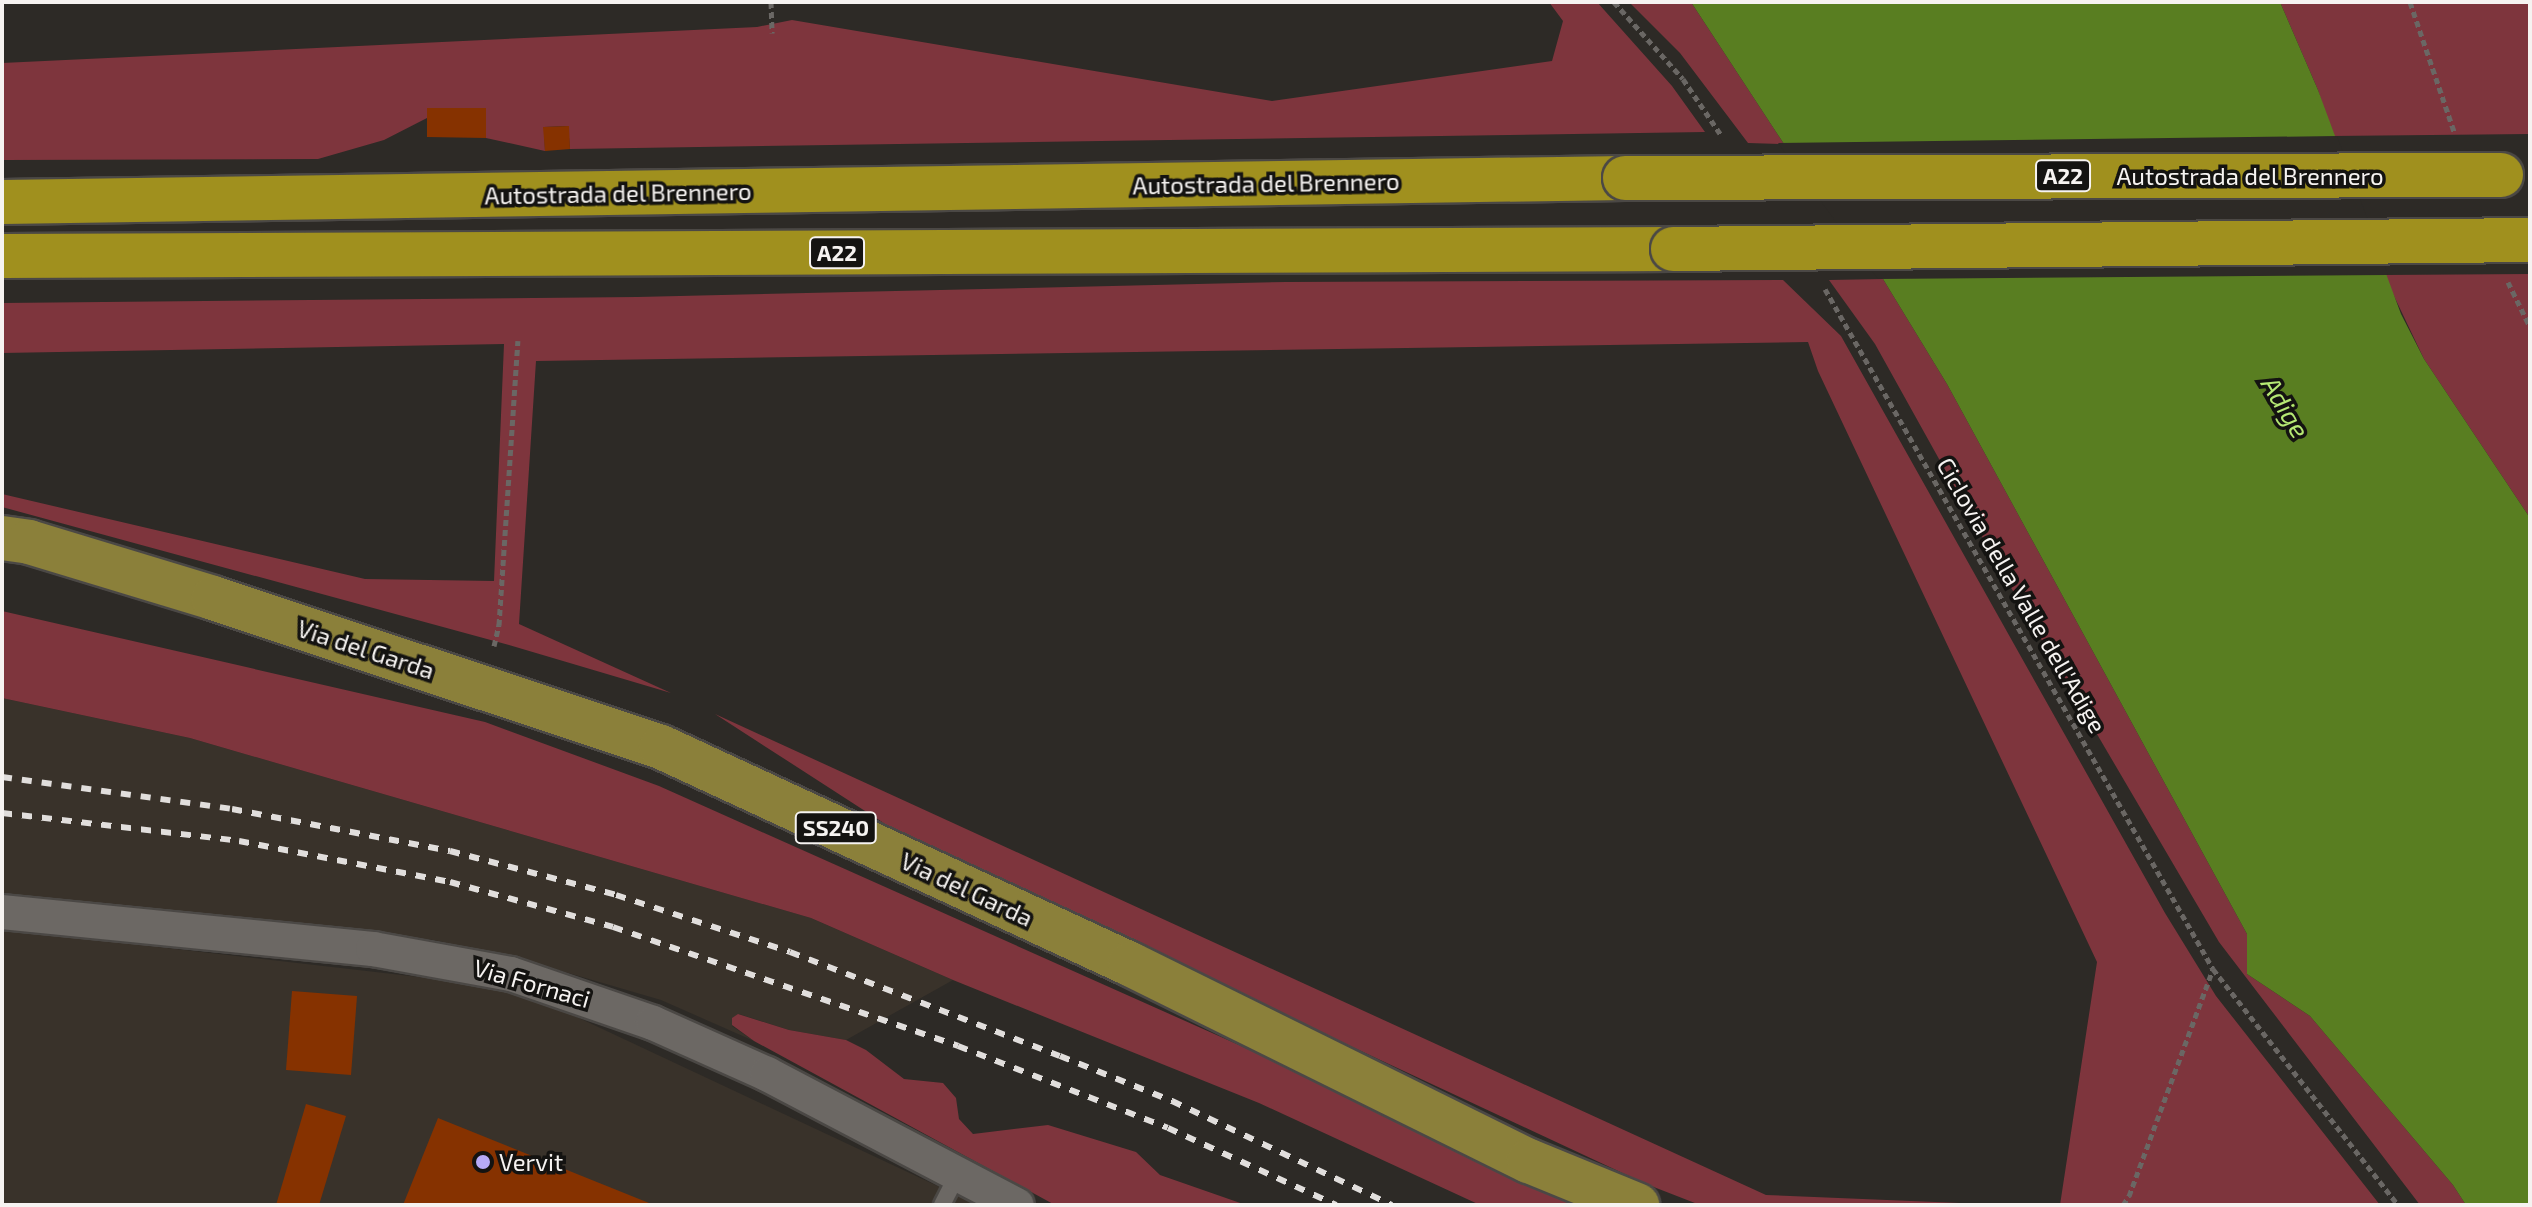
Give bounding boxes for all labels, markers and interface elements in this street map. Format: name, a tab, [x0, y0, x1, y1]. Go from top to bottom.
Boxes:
road number: A22	[2035, 158, 2091, 194]
street label: Autostrada del Brennero	[2116, 162, 2384, 190]
street label: Autostrada del Brennero	[1132, 166, 1400, 200]
street label: Autostrada del Brennero	[484, 176, 752, 210]
road number: A22	[809, 235, 865, 271]
water label: Adige	[2256, 371, 2316, 443]
street label: Ciclovia della Valle dell'Adige	[1931, 452, 2113, 738]
street label: Via del Garda	[294, 613, 438, 685]
road number: SS240	[794, 810, 878, 846]
street label: Via del Garda	[896, 846, 1038, 932]
street label: Via Fornaci	[470, 953, 594, 1013]
place label: Vervit	[499, 1148, 563, 1176]
marker: Vervit	[474, 1153, 492, 1171]

